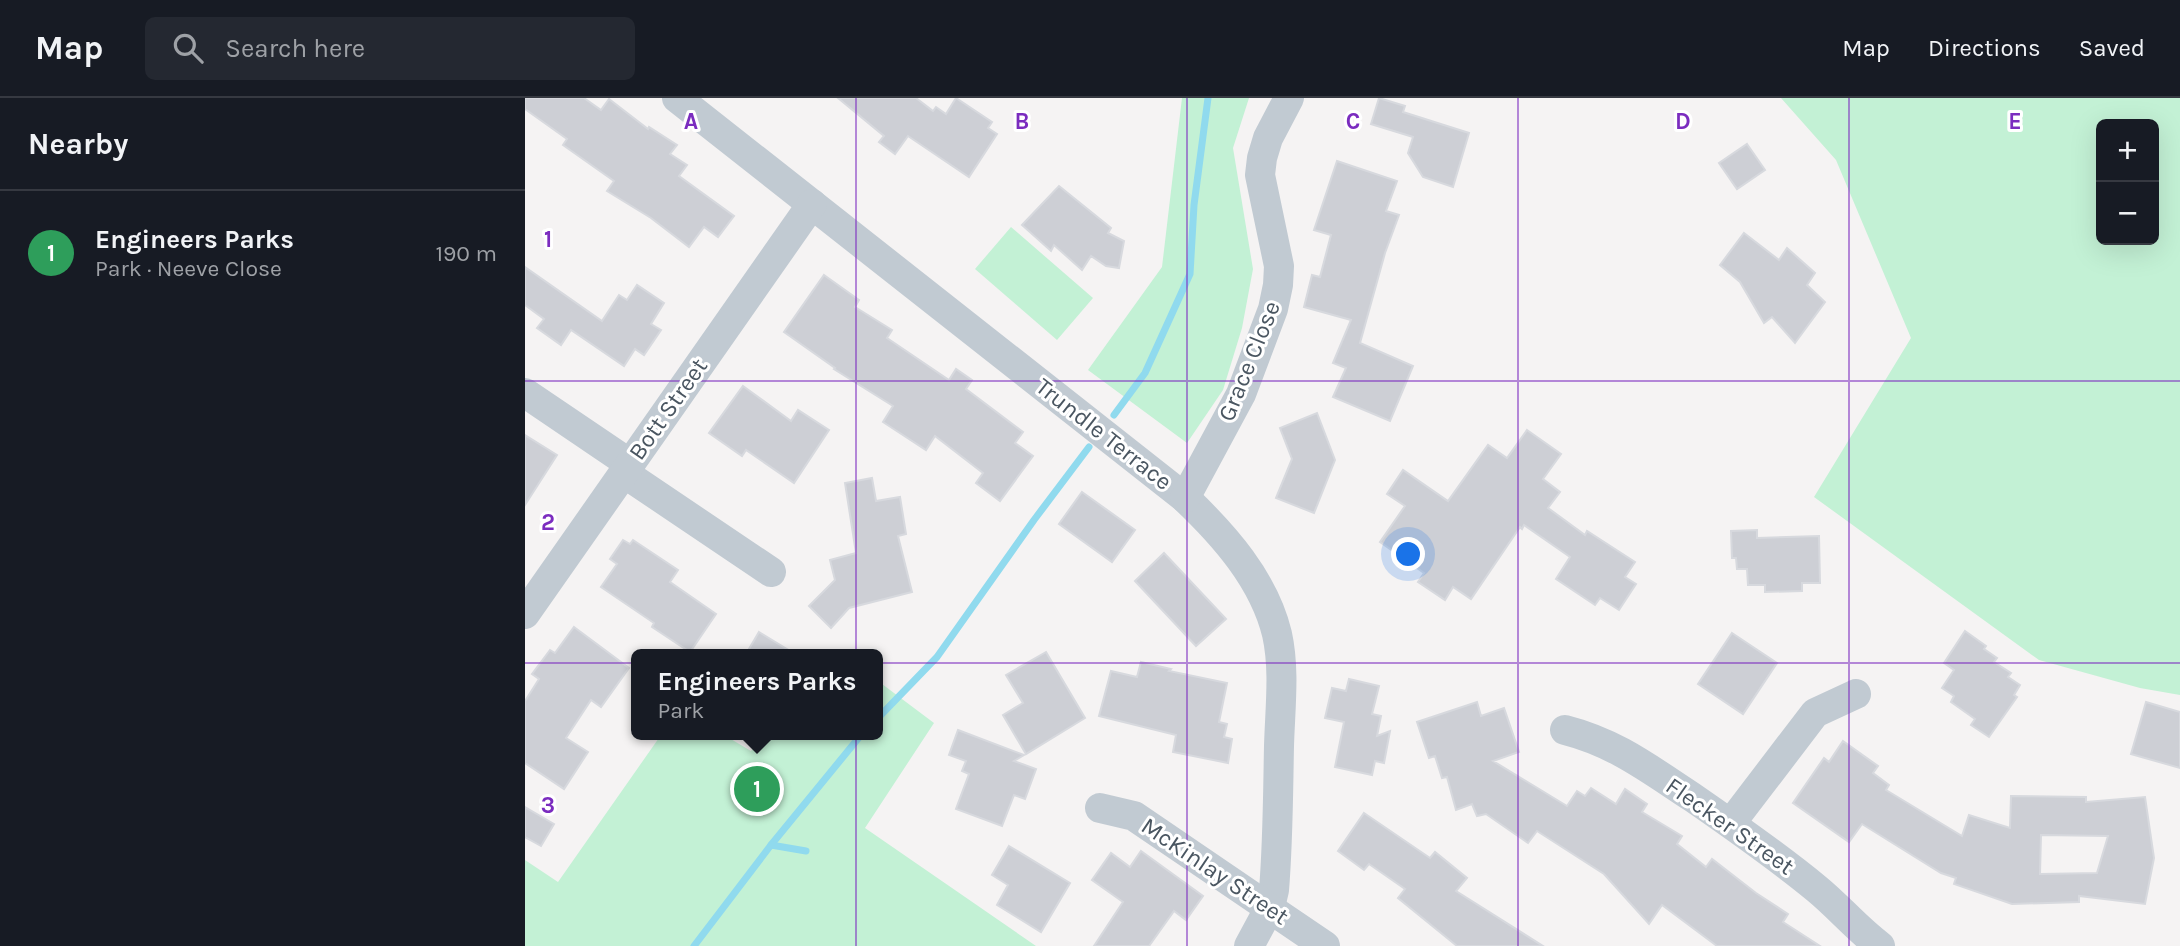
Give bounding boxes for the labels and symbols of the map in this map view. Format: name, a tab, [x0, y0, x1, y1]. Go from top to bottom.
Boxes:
text: A	[684, 108, 698, 135]
text: B	[1015, 108, 1029, 135]
text: C	[1346, 108, 1360, 135]
text: D	[1675, 108, 1691, 135]
text: E	[2008, 108, 2022, 135]
text: 1	[544, 226, 552, 253]
street label: Grace Close	[1212, 297, 1286, 425]
street label: Bott Street	[623, 353, 713, 465]
street label: Trundle Terrace	[1030, 372, 1178, 496]
text: 2	[541, 509, 555, 536]
your location	[1391, 537, 1425, 571]
pin: 1	[734, 763, 780, 815]
street label: Flecker Street	[1660, 771, 1800, 881]
text: 3	[541, 792, 555, 819]
street label: McKinlay Street	[1136, 811, 1294, 931]

